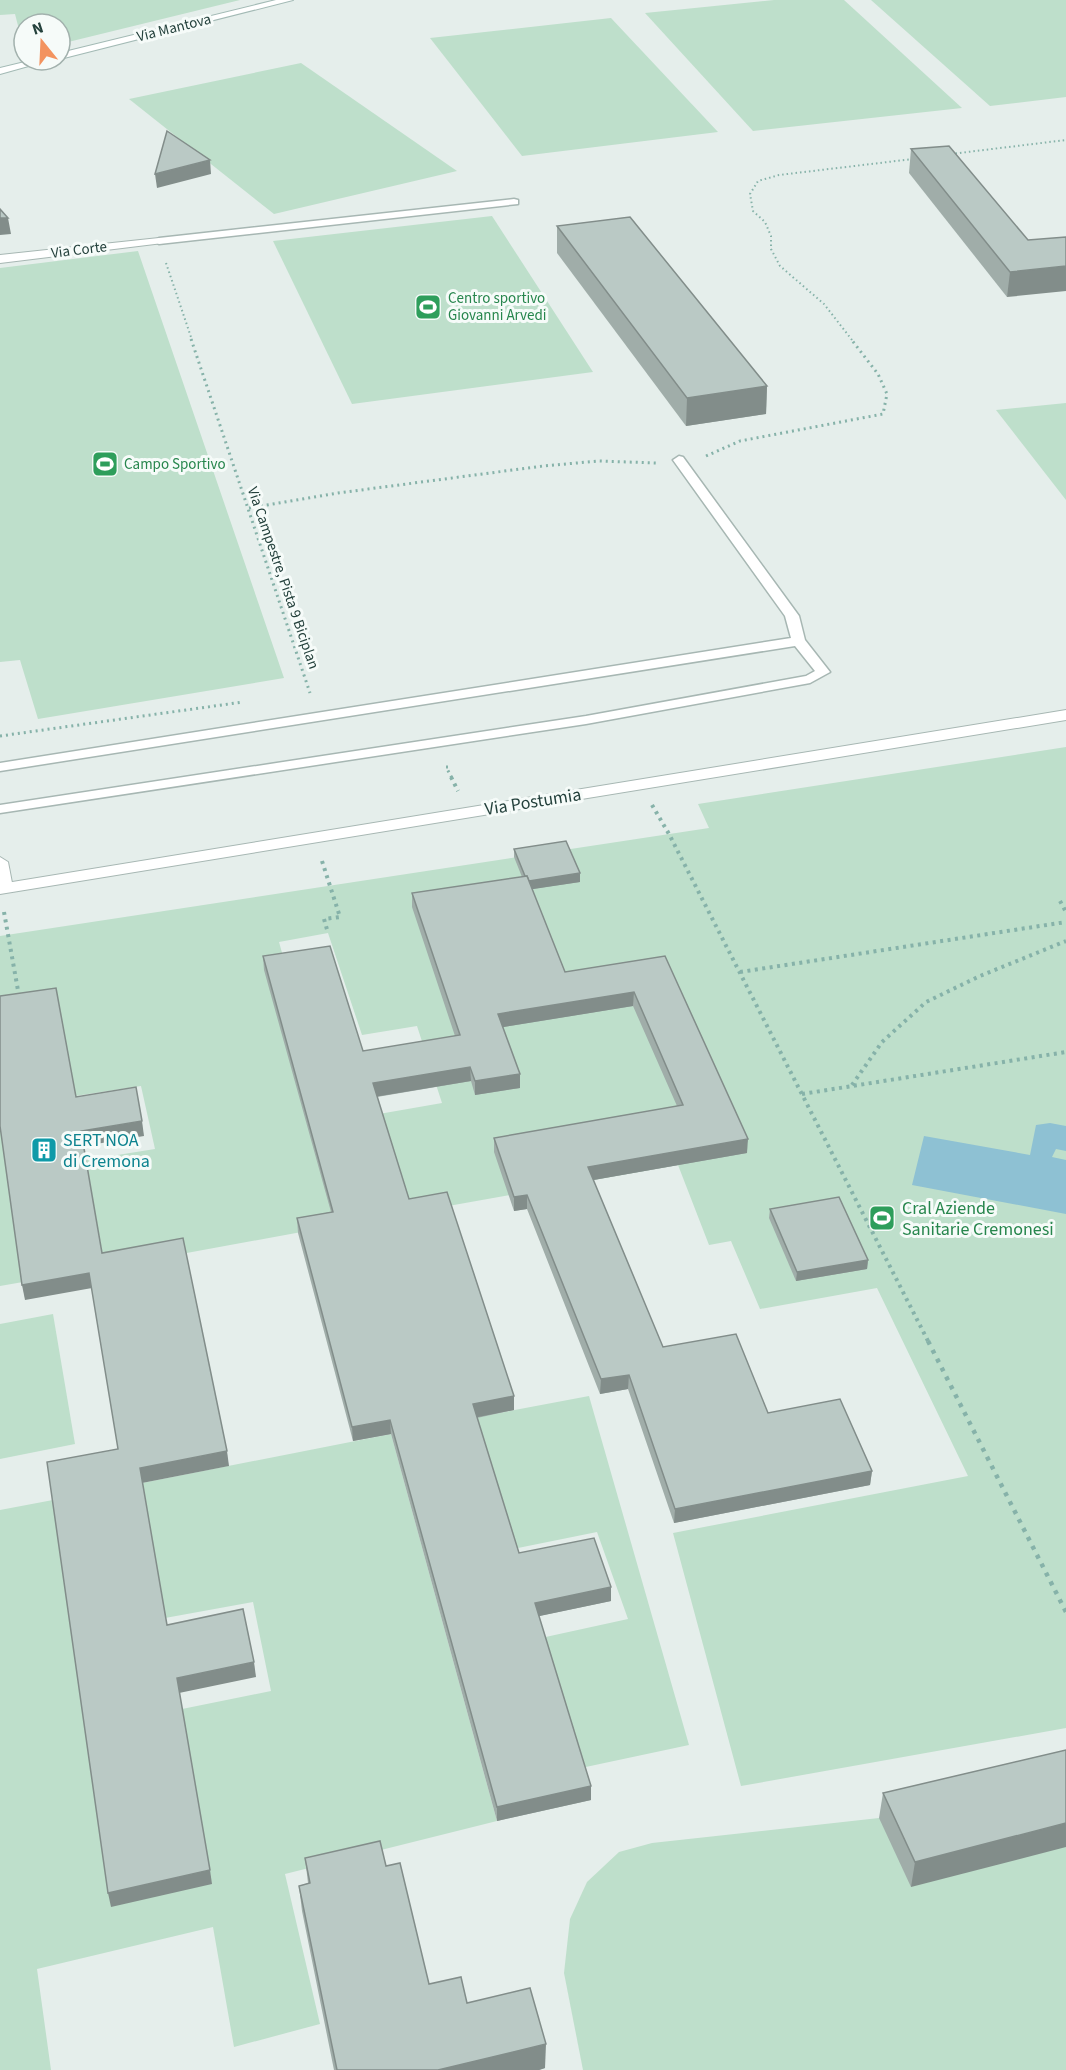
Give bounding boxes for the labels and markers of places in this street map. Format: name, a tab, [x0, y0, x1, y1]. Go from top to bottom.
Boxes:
place label: Centro sportivo Giovanni Arvedi	[448, 288, 547, 326]
sports icon: Centro sportivo Giovanni Arvedi	[413, 292, 443, 322]
sports icon: Campo Sportivo	[90, 449, 120, 479]
place label: Campo Sportivo	[124, 454, 226, 475]
place label: SERT NOA di Cremona	[63, 1128, 150, 1174]
building icon: SERT NOA di Cremona	[29, 1135, 59, 1165]
place label: Cral Aziende Sanitarie Cremonesi	[902, 1196, 1054, 1242]
sports icon: Cral Aziende Sanitarie Cremonesi	[867, 1203, 897, 1233]

